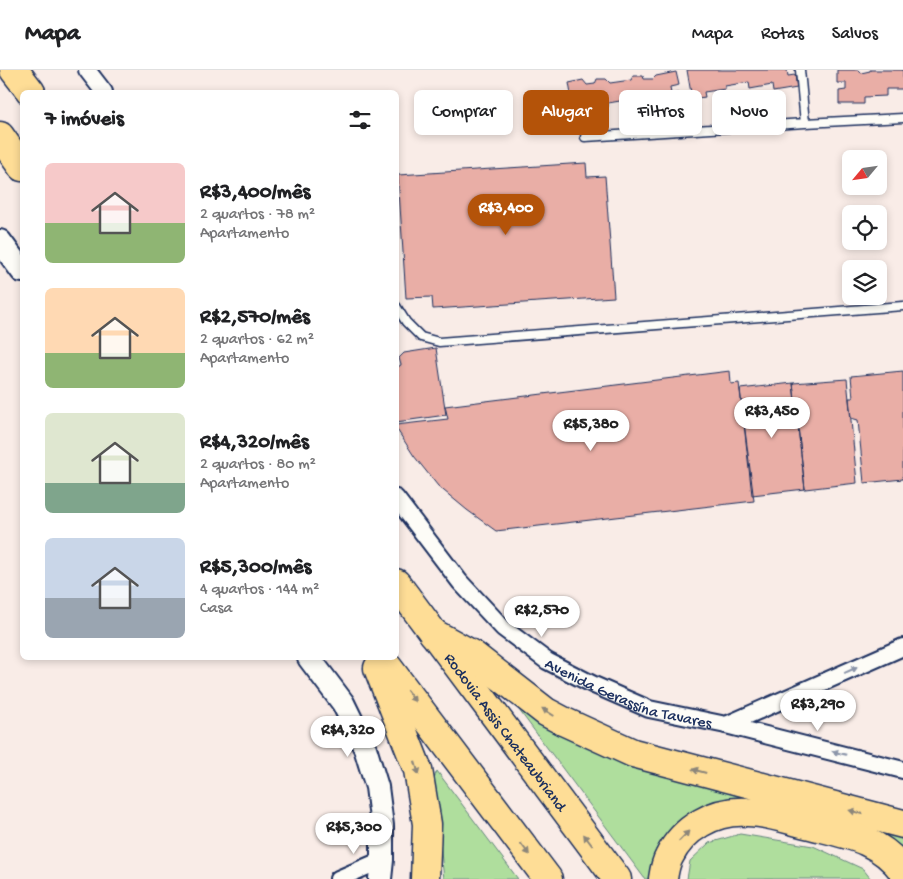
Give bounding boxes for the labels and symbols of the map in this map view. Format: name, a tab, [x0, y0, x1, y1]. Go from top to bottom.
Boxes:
north arrow	[842, 150, 888, 195]
pin: R$3,400	[460, 194, 552, 236]
pin: R$3,450	[726, 396, 818, 439]
pin: R$5,380	[545, 410, 637, 452]
pin: R$2,570	[496, 596, 588, 638]
street label: Rodovia Assis Chateaubriand	[439, 650, 570, 818]
street label: Avenida Gerassína Tavares	[541, 656, 714, 735]
one-way arrow	[844, 665, 858, 673]
one-way arrow	[405, 689, 416, 702]
pin: R$3,290	[772, 690, 864, 732]
one-way arrow	[541, 708, 554, 717]
pin: R$4,320	[302, 716, 394, 758]
one-way arrow	[831, 749, 846, 757]
one-way arrow	[413, 761, 421, 776]
one-way arrow	[691, 766, 706, 774]
one-way arrow	[848, 808, 863, 816]
pin: R$5,300	[308, 812, 400, 855]
one-way arrow	[678, 831, 690, 843]
one-way arrow	[583, 833, 593, 847]
one-way arrow	[520, 842, 530, 856]

